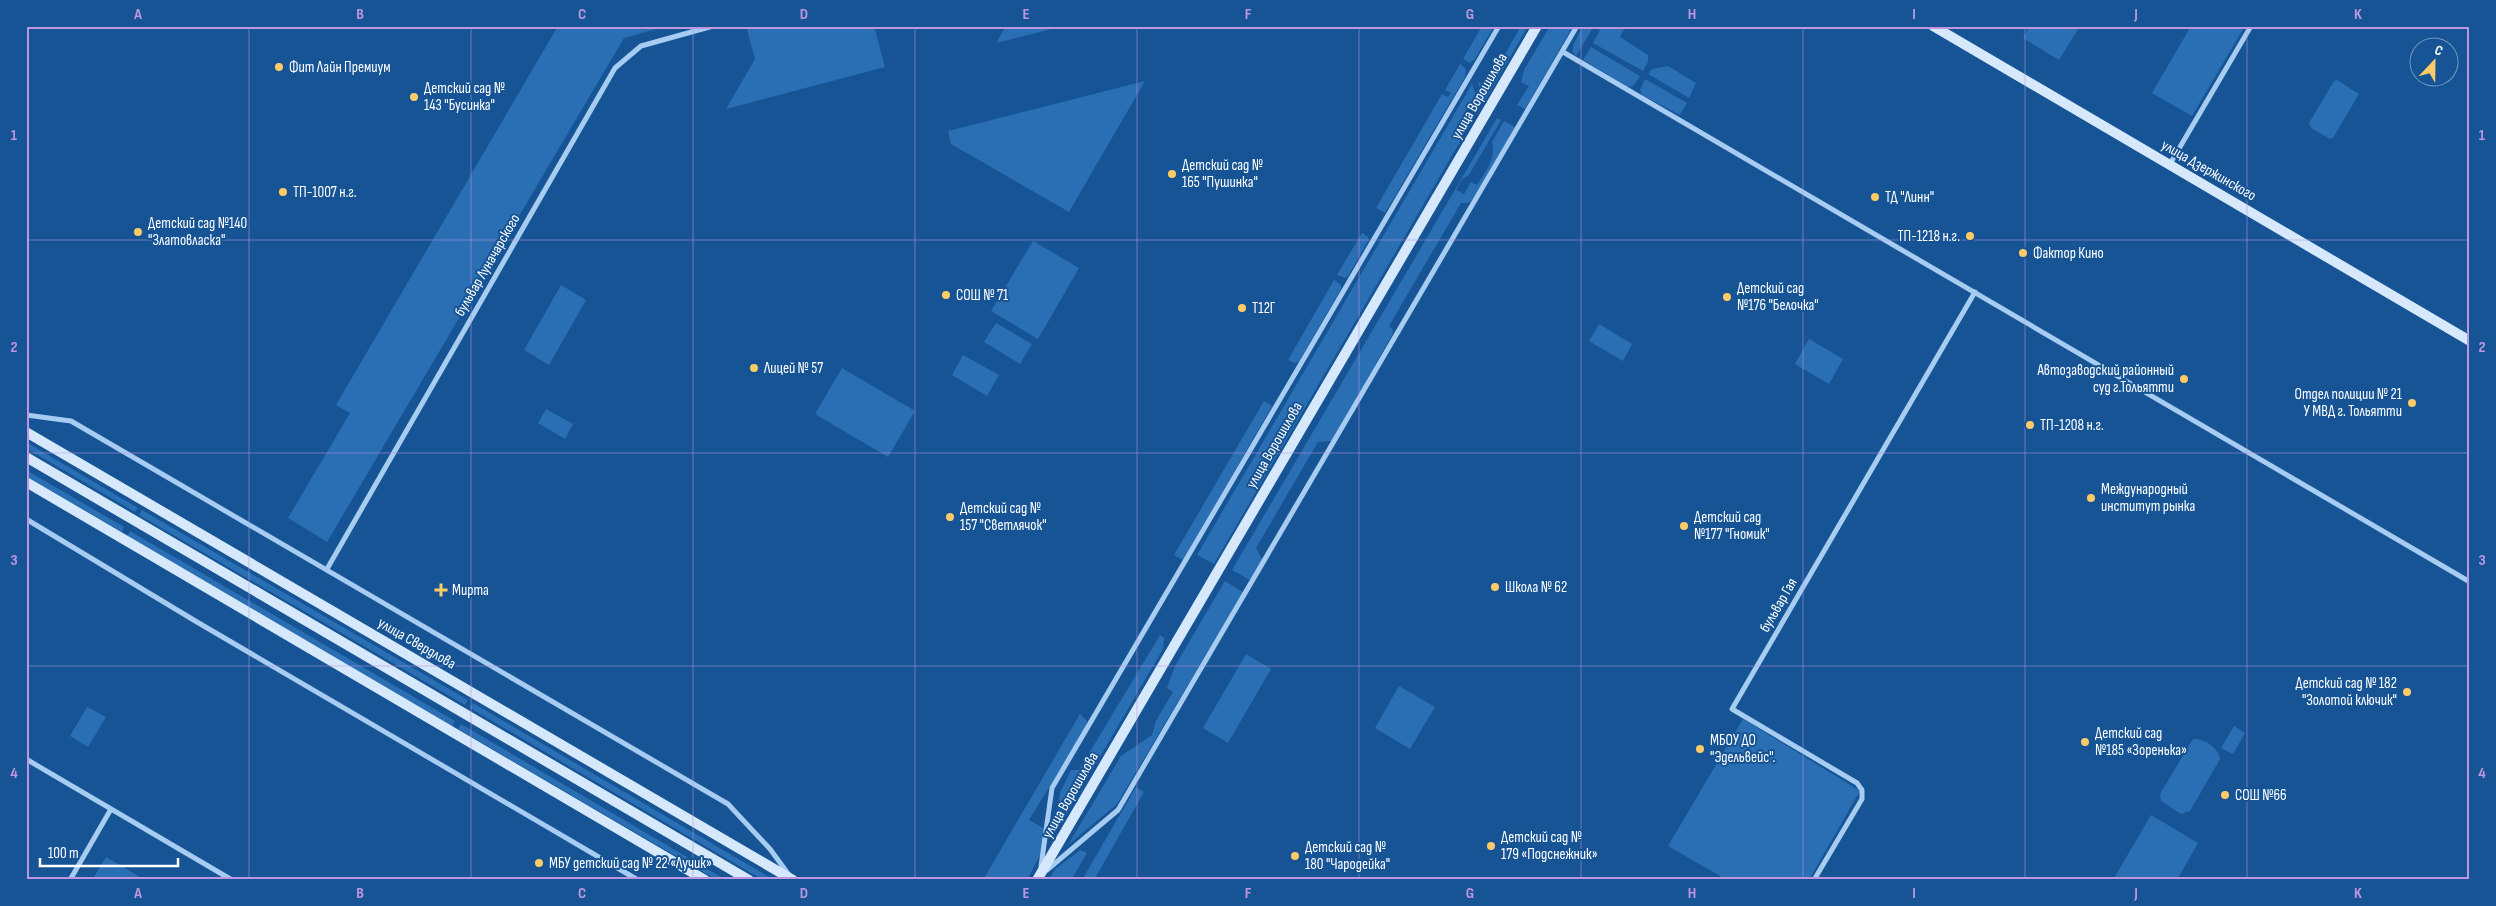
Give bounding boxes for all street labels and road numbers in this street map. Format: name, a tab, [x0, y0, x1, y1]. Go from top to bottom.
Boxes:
street label: улица Ворошилова	[1447, 50, 1512, 143]
street label: улица Дзержинского	[2158, 136, 2260, 205]
street label: бульвар Луначарского	[450, 211, 524, 320]
street label: улица Ворошилова	[1242, 399, 1307, 492]
street label: бульвар Гая	[1755, 575, 1802, 636]
street label: улица Свердлова	[374, 613, 459, 674]
street label: улица Ворошилова	[1038, 749, 1103, 842]

